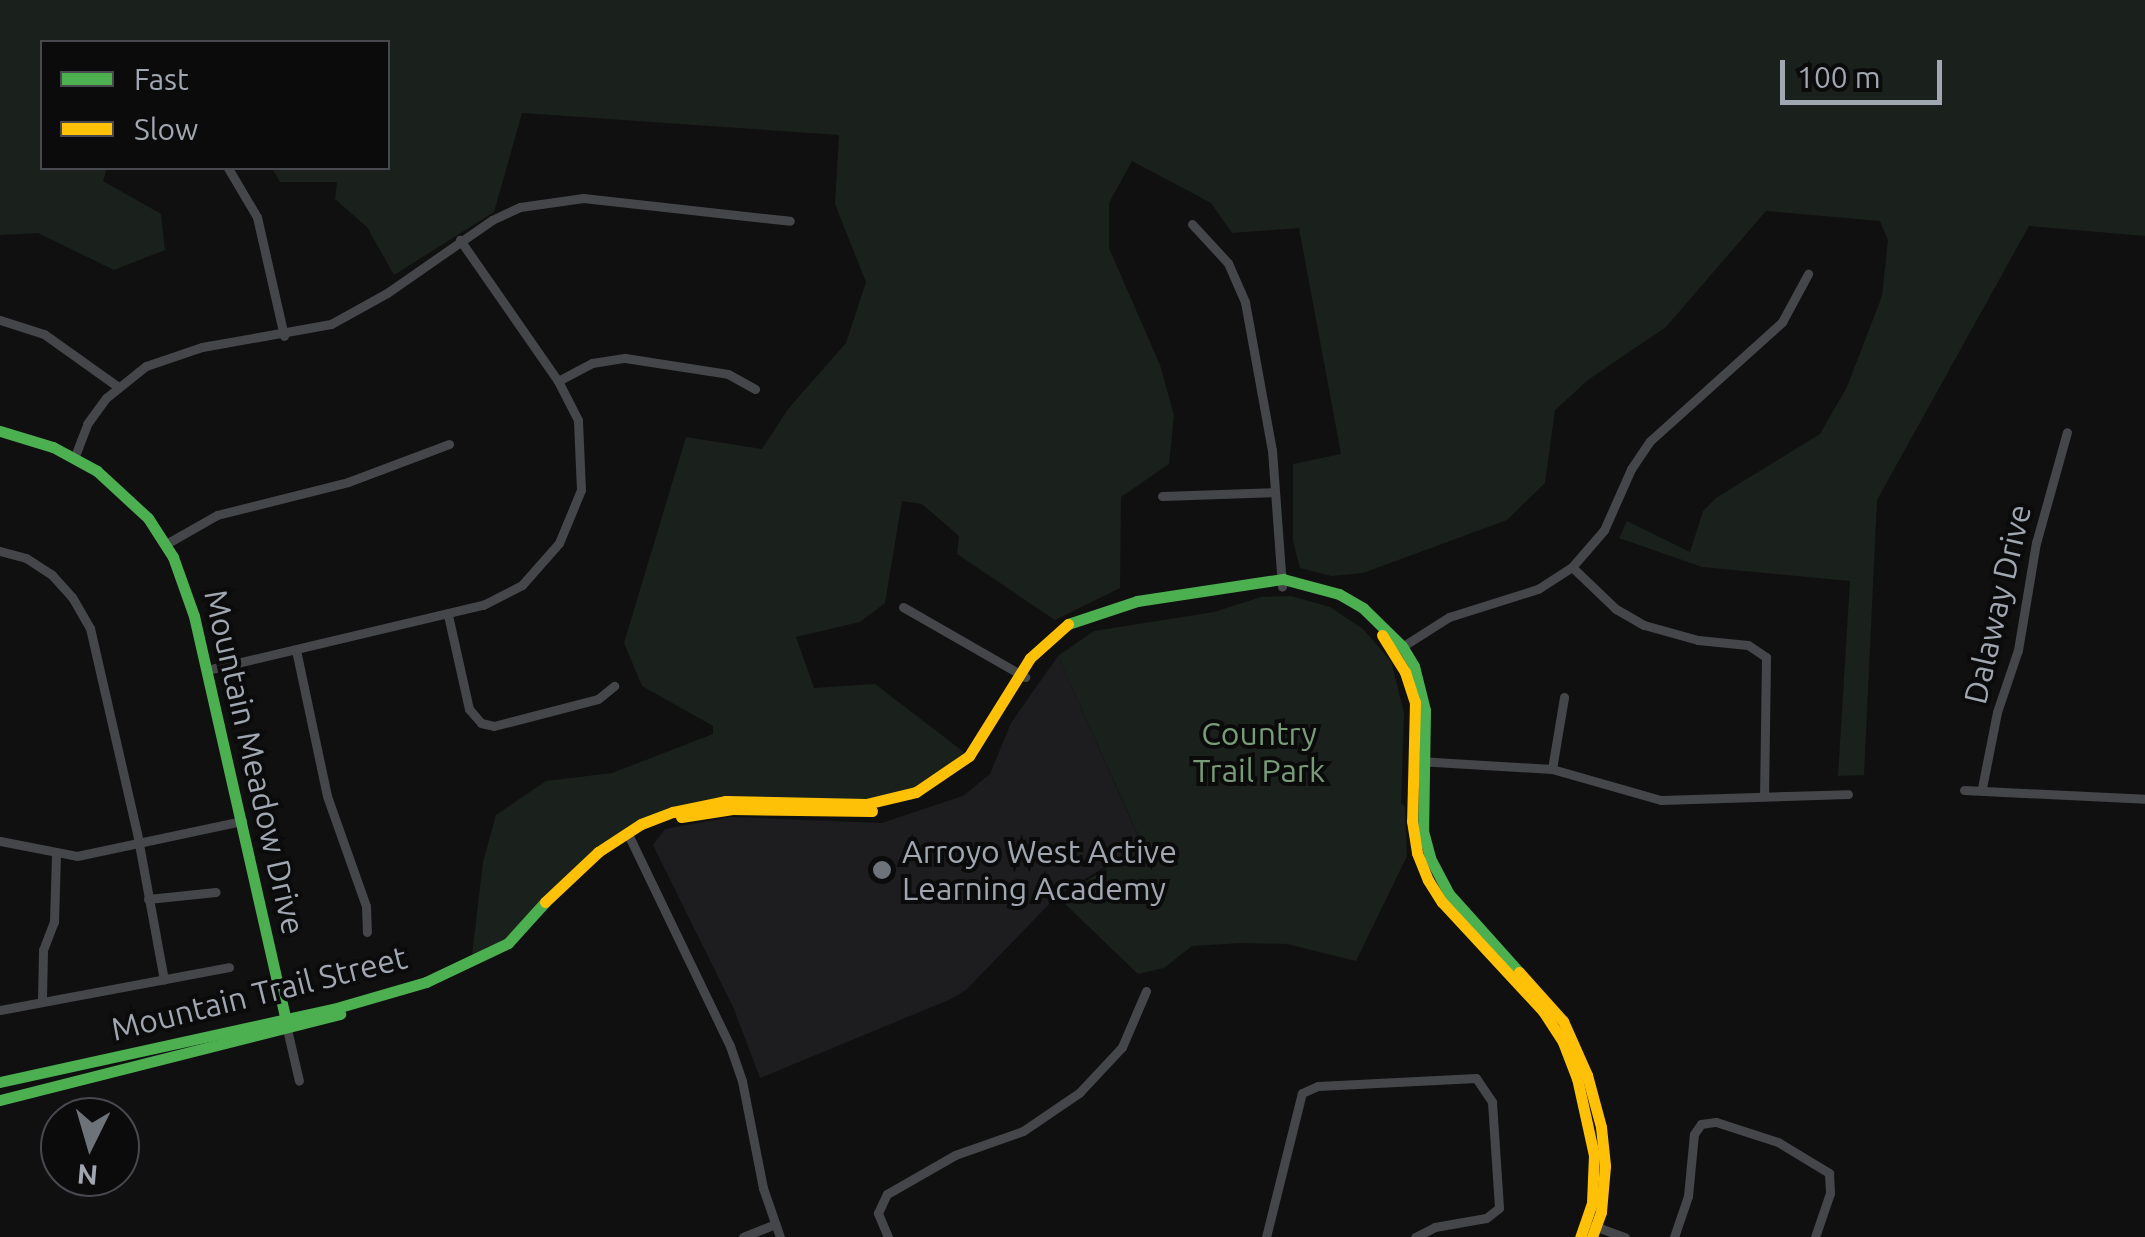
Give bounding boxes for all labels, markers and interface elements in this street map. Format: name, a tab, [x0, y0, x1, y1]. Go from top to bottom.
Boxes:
legend	[40, 40, 390, 170]
scale bar	[1785, 40, 1948, 102]
text: 100 m	[1797, 60, 1881, 94]
text: Fast	[134, 62, 189, 96]
text: Slow	[134, 112, 198, 146]
street label: Dalaway Drive	[1955, 501, 2039, 707]
street label: Mountain Meadow Drive	[197, 586, 313, 938]
park label: Country Trail Park	[1193, 715, 1325, 790]
place label: Arroyo West Active Learning Academy	[902, 833, 1177, 908]
marker: Arroyo West Active Learning Academy	[871, 859, 893, 881]
street label: Mountain Trail Street	[107, 938, 411, 1048]
north arrow	[40, 1097, 140, 1197]
text: N	[76, 1159, 99, 1192]

